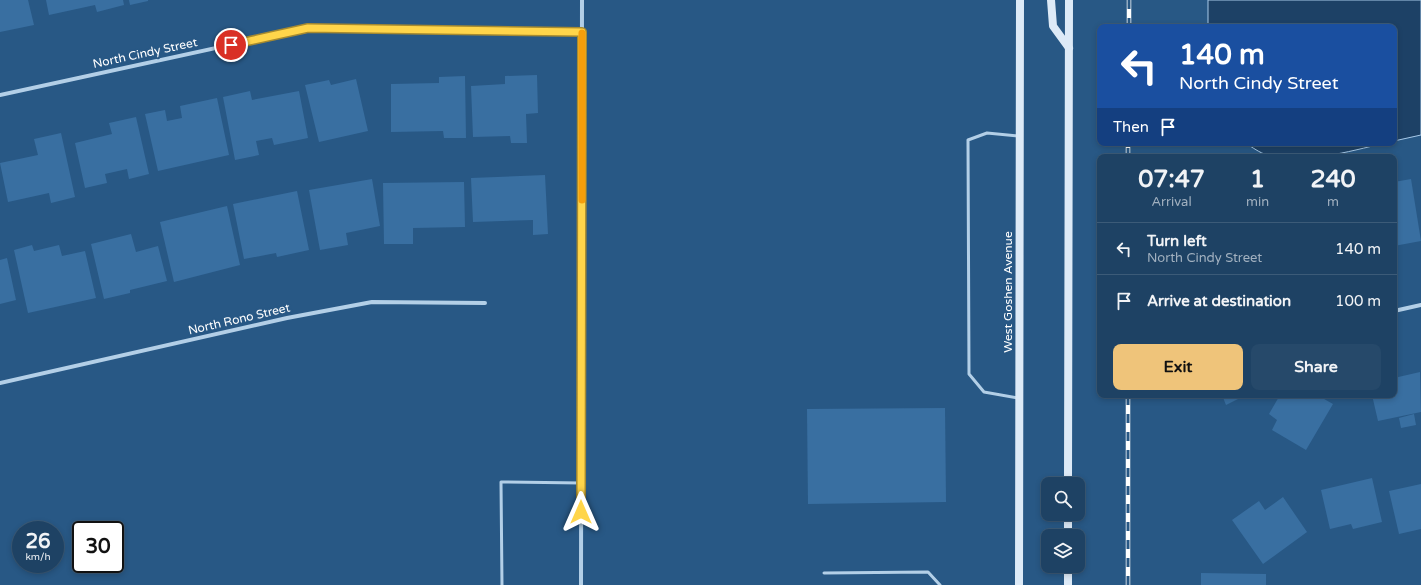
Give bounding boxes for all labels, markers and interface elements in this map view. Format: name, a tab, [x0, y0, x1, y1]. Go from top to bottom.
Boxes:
pin	[214, 28, 248, 62]
icon: arrive	[220, 34, 242, 56]
street label: North Cindy Street	[91, 35, 199, 71]
text: 140 m	[1179, 38, 1265, 72]
icon: left	[1113, 40, 1165, 92]
text: North Cindy Street	[1179, 72, 1339, 94]
icon: arrive	[1157, 116, 1179, 138]
text: Then	[1113, 118, 1149, 136]
text: 07:47	[1138, 165, 1205, 194]
text: 1	[1250, 165, 1265, 194]
text: 240	[1310, 165, 1356, 194]
text: Arrival	[1151, 194, 1192, 210]
text: min	[1246, 194, 1269, 210]
text: m	[1327, 194, 1339, 210]
street label: West Goshen Avenue	[1001, 231, 1015, 353]
text: Turn left	[1147, 232, 1207, 250]
icon: left	[1113, 238, 1135, 260]
text: 140 m	[1335, 240, 1381, 258]
text: North Cindy Street	[1147, 250, 1262, 266]
icon: arrive	[1113, 290, 1135, 312]
text: Arrive at destination	[1147, 292, 1291, 310]
text: 100 m	[1335, 292, 1381, 310]
street label: North Rono Street	[187, 300, 292, 338]
button: Exit	[1113, 344, 1243, 390]
button: Share	[1251, 344, 1381, 390]
map controls	[1041, 477, 1085, 573]
button: search	[1041, 477, 1085, 521]
position arrow	[560, 491, 602, 533]
speed limit sign: 30	[72, 521, 124, 573]
button: layers	[1041, 529, 1085, 573]
text: 26	[25, 530, 51, 554]
text: km/h	[25, 551, 51, 563]

